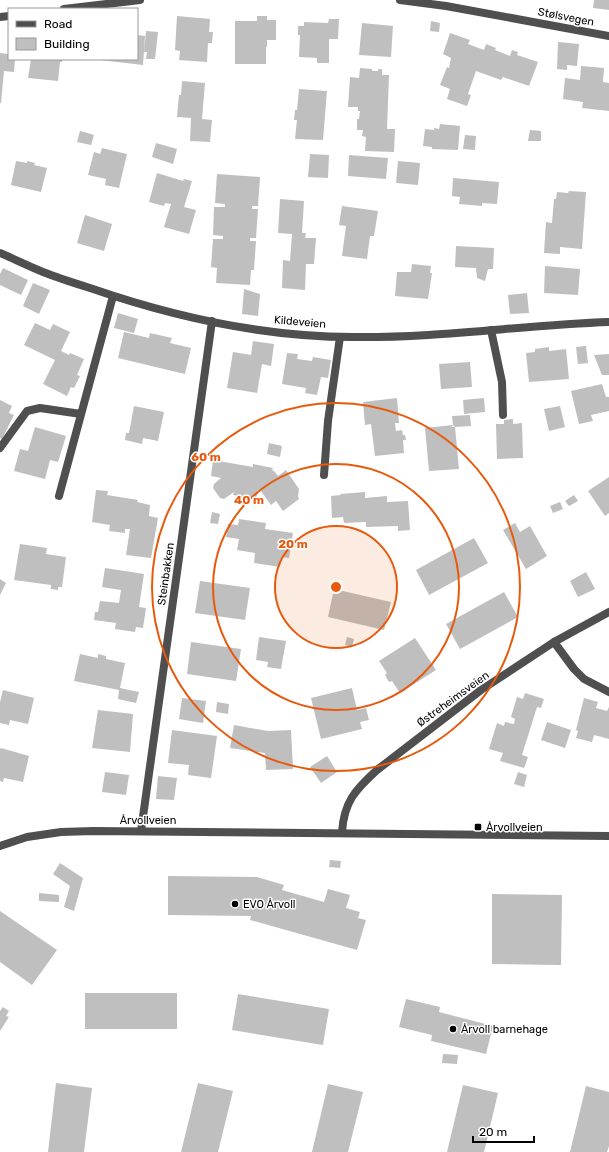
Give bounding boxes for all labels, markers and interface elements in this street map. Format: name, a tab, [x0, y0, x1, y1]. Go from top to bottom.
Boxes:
street label: Stølsvegen	[537, 5, 595, 29]
legend	[8, 8, 138, 60]
text: Road	[44, 17, 72, 31]
text: Building	[44, 37, 90, 51]
street label: Kildeveien	[274, 313, 326, 331]
text: 60 m	[191, 450, 221, 464]
text: 40 m	[234, 493, 264, 507]
text: 20 m	[278, 537, 308, 551]
street label: Steinbakken	[155, 542, 177, 606]
centre of rings	[329, 580, 343, 594]
street label: Østreheimsveien	[414, 669, 492, 729]
street label: Årvollveien	[120, 814, 176, 827]
place label: Årvollveien	[486, 821, 543, 834]
marker: Årvollveien	[473, 822, 483, 832]
place label: EVO Årvoll	[243, 898, 296, 911]
marker: EVO Årvoll	[230, 899, 240, 909]
place label: Årvoll barnehage	[461, 1023, 548, 1036]
marker: Årvoll barnehage	[448, 1024, 458, 1034]
scale bar	[473, 1118, 534, 1144]
text: 20 m	[479, 1125, 507, 1139]

